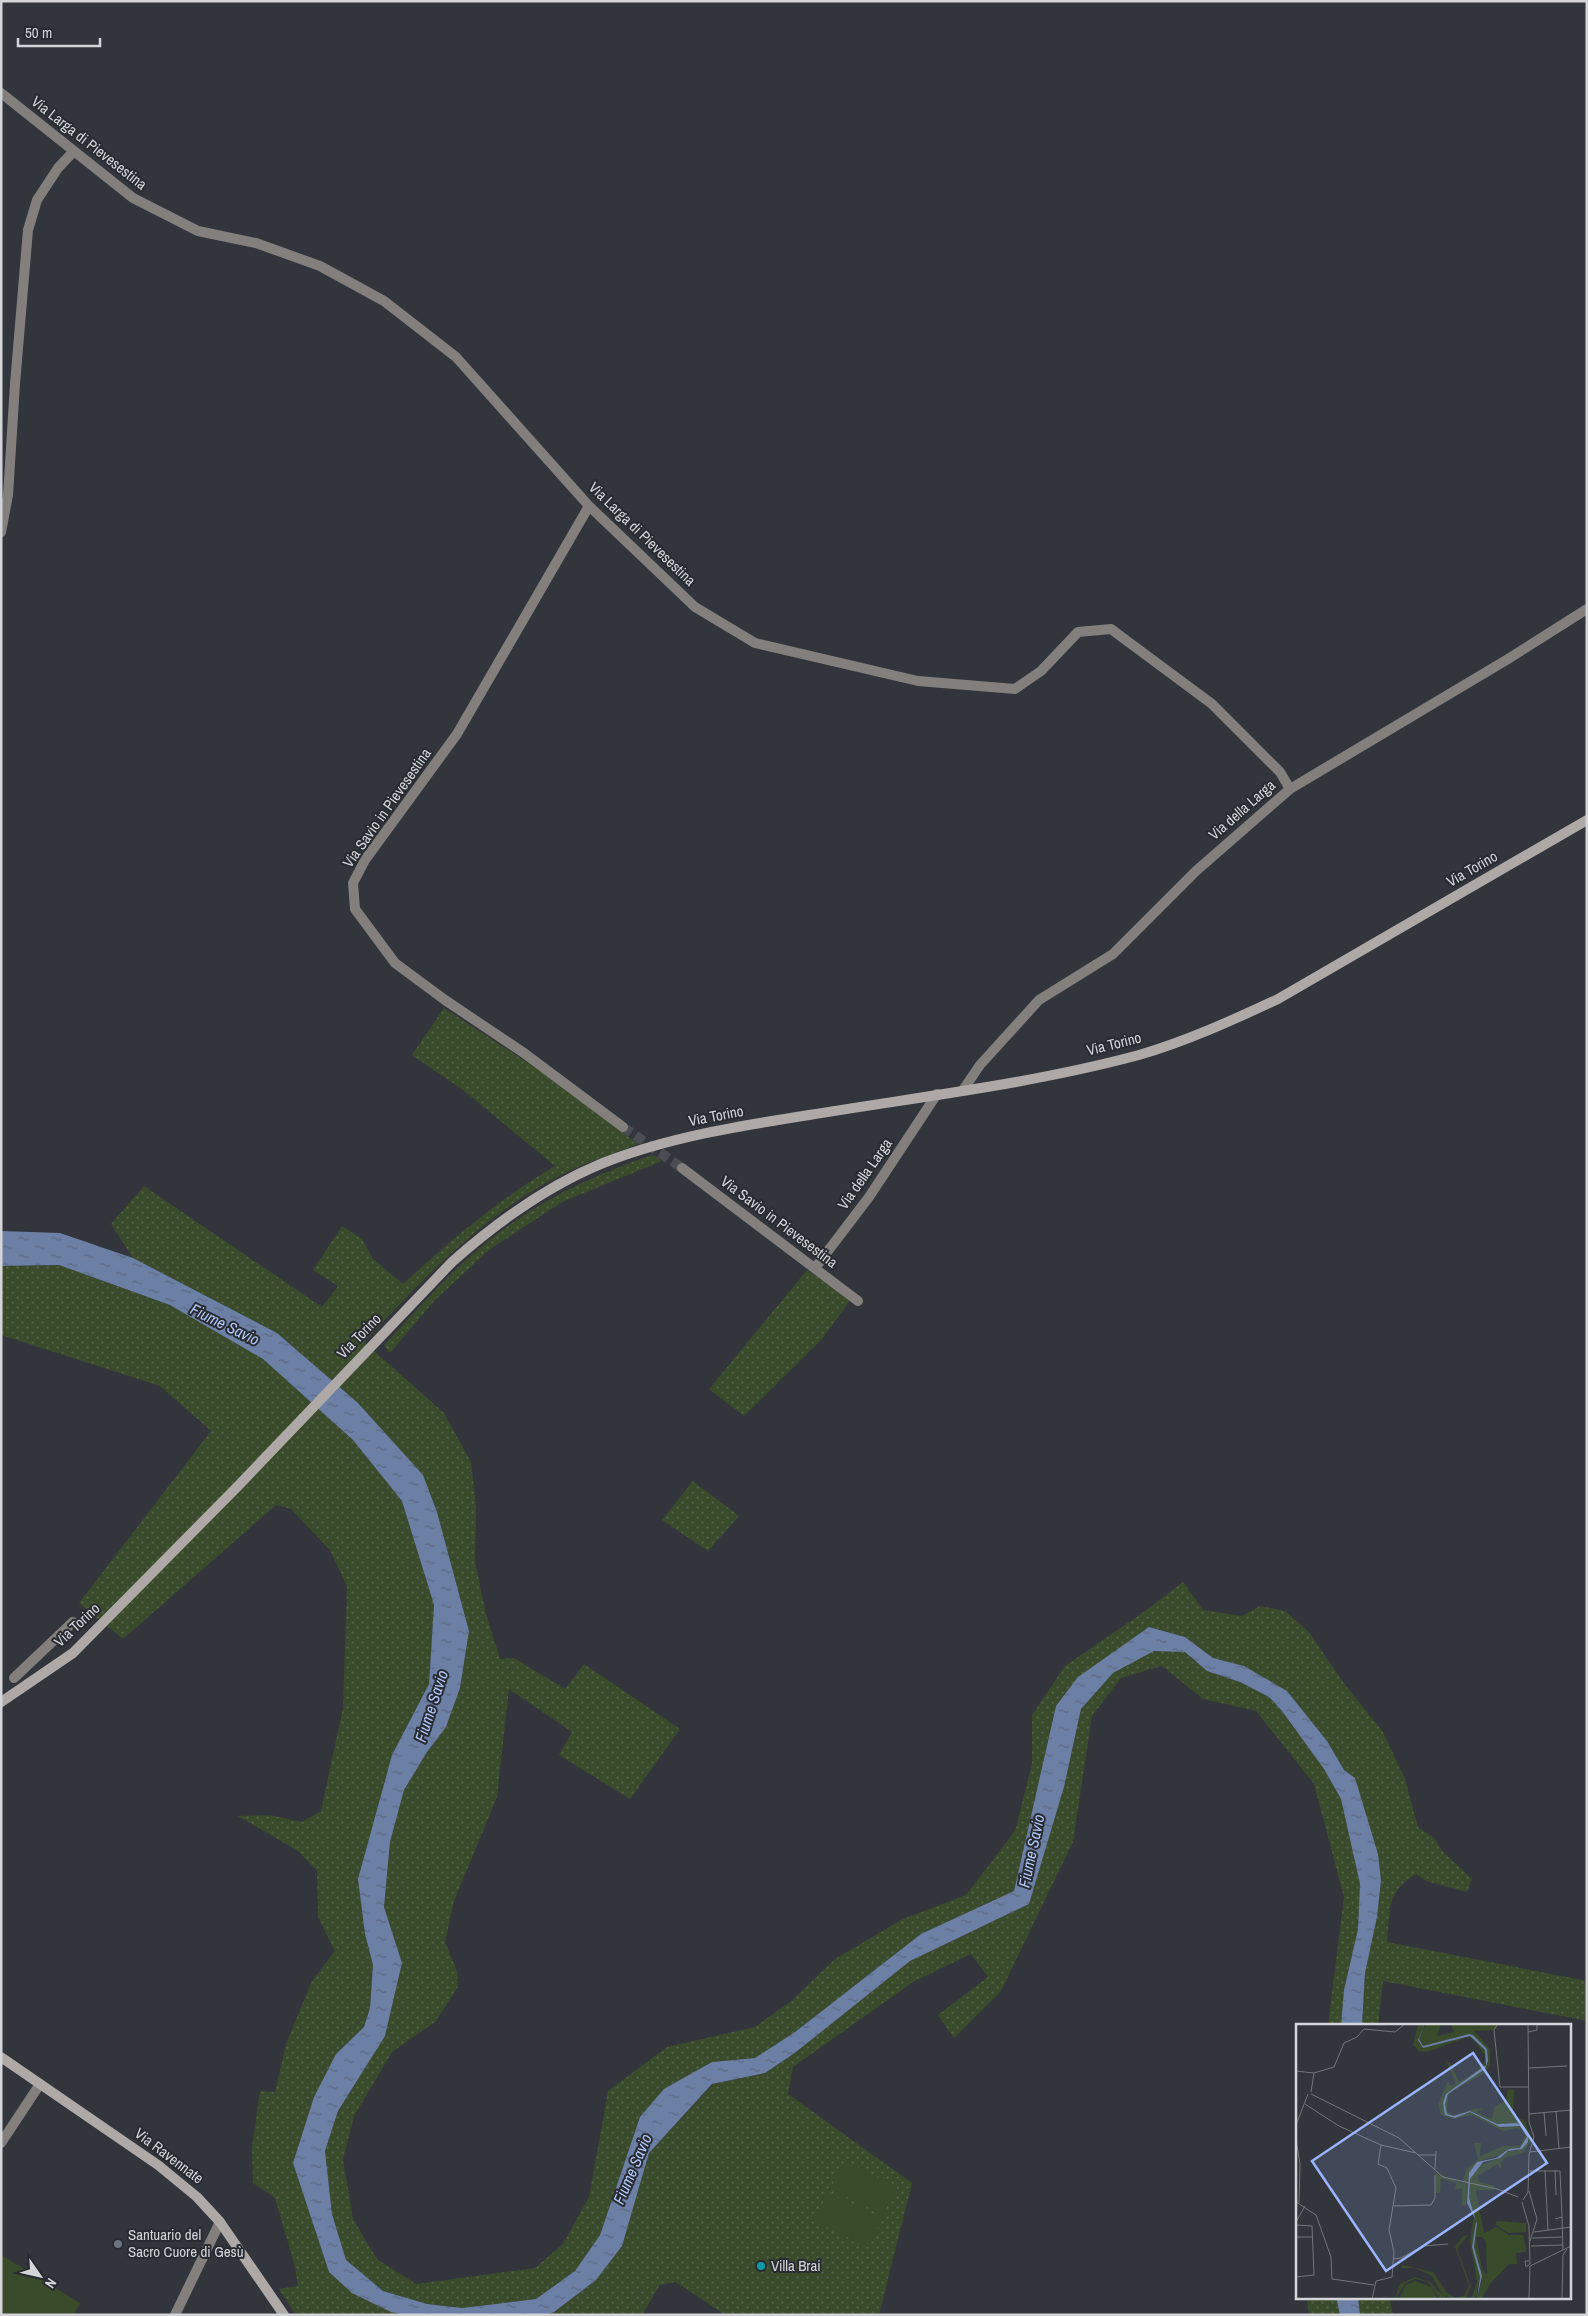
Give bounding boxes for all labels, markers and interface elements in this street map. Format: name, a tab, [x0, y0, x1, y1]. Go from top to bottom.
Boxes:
scale bar	[18, 15, 100, 47]
text: 50 m	[25, 22, 52, 43]
street label: Via Larga di Pievesestina	[27, 91, 152, 194]
street label: Via Larga di Pievesestina	[584, 477, 701, 590]
street label: Via Savio in Pievesestina	[337, 744, 436, 872]
street label: Via della Larga	[1204, 775, 1280, 845]
street label: Via Torino	[1442, 845, 1501, 892]
street label: Via Torino	[1084, 1027, 1144, 1060]
street label: Via Torino	[687, 1100, 745, 1131]
street label: Via della Larga	[832, 1134, 897, 1214]
street label: Via Savio in Pievesestina	[717, 1171, 842, 1273]
water label: Fiume Savio	[187, 1298, 263, 1350]
street label: Via Torino	[332, 1308, 386, 1363]
street label: Via Torino	[49, 1598, 104, 1651]
water label: Fiume Savio	[409, 1667, 453, 1745]
water label: Fiume Savio	[1013, 1812, 1049, 1890]
inset map	[1296, 2024, 1570, 2298]
street label: Via Ravennate	[131, 2123, 208, 2189]
water label: Fiume Savio	[607, 2130, 657, 2208]
place label: Santuario del Sacro Cuore di Gesù	[128, 2224, 244, 2262]
marker: Santuario del Sacro Cuore di Gesù	[112, 2238, 124, 2250]
north arrow	[15, 2251, 65, 2301]
place label: Villa Brai	[771, 2255, 821, 2276]
marker: Villa Brai	[755, 2260, 767, 2272]
text: N	[41, 2275, 61, 2292]

